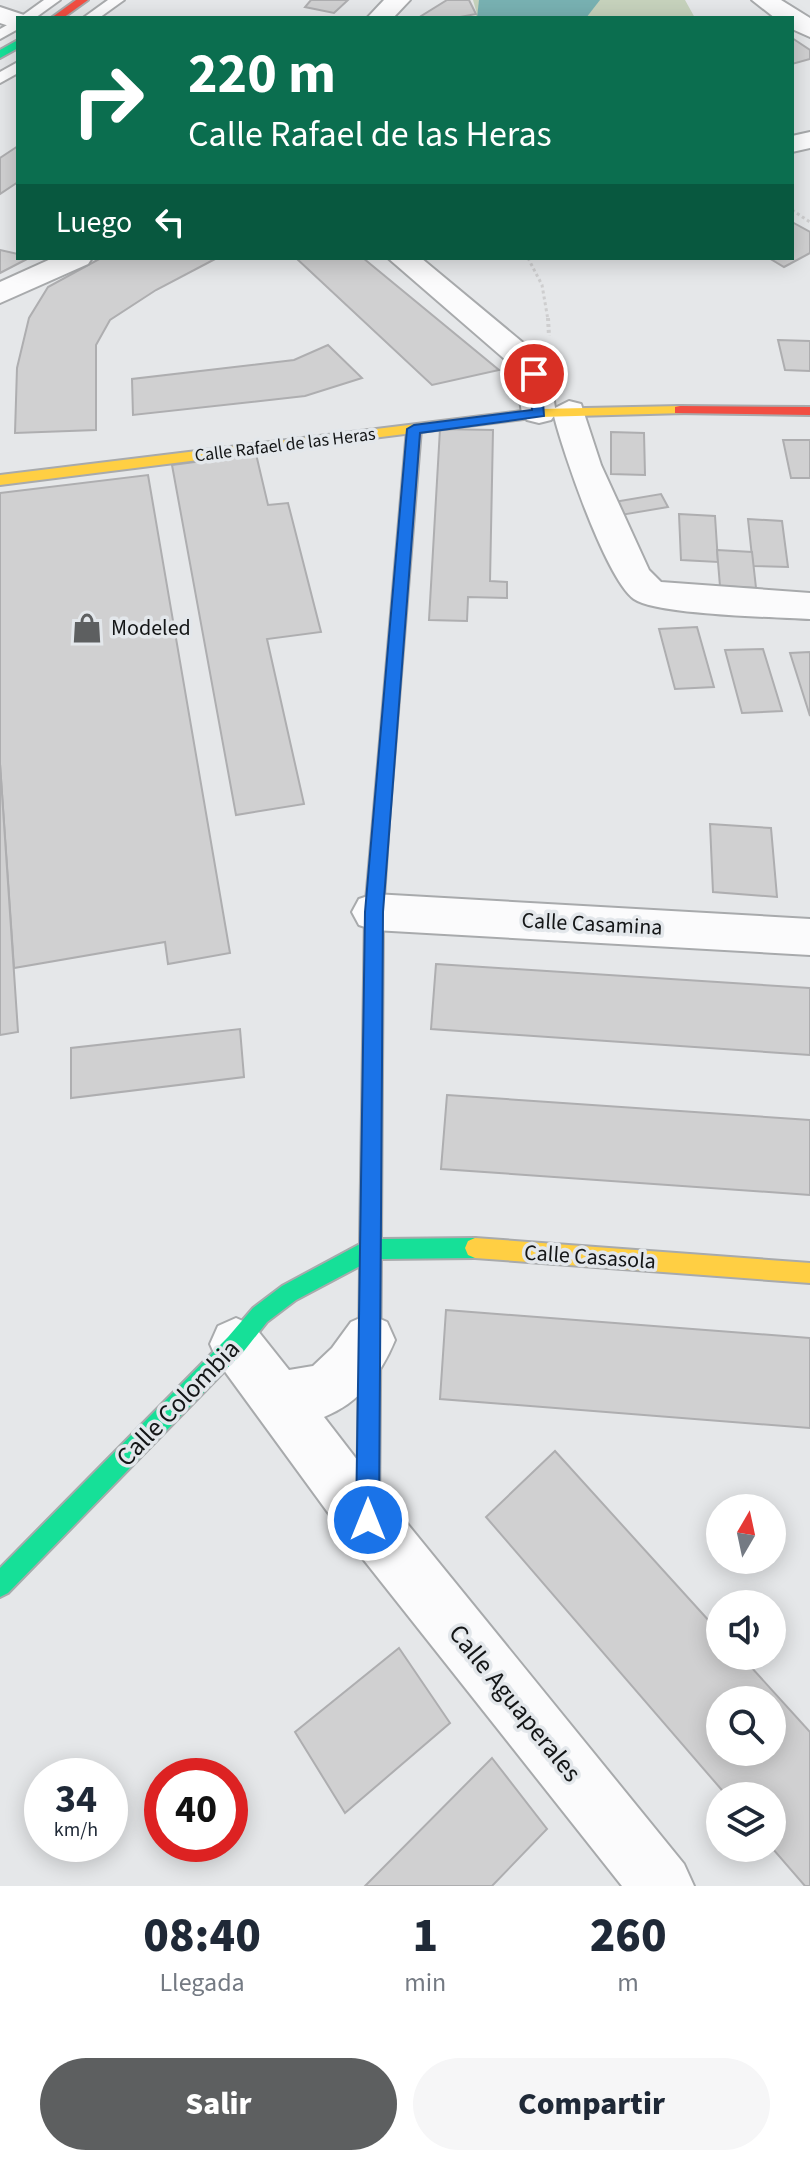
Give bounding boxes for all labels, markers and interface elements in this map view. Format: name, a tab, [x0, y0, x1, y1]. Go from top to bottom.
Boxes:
text: 220 m	[188, 35, 336, 114]
icon: right	[56, 48, 160, 152]
text: Calle Rafael de las Heras	[188, 109, 552, 160]
icon: left	[148, 200, 192, 244]
text: Luego	[56, 201, 132, 244]
pin	[500, 340, 568, 408]
icon: arrive	[512, 352, 556, 396]
street label: Calle Rafael de las Heras	[193, 422, 377, 468]
shop icon: Modeled	[70, 611, 104, 645]
place label: Modeled	[111, 612, 191, 644]
street label: Calle Casamina	[521, 904, 663, 944]
street label: Calle Casasola	[523, 1236, 657, 1278]
street label: Calle Colombia	[108, 1331, 248, 1475]
position arrow	[326, 1478, 410, 1562]
north arrow	[706, 1494, 786, 1574]
map controls	[706, 1494, 786, 1862]
button: sound	[706, 1590, 786, 1670]
street label: Calle Aguaperales	[440, 1616, 590, 1790]
button: search	[706, 1686, 786, 1766]
speed limit sign: 40	[144, 1758, 248, 1862]
text: 34	[55, 1771, 97, 1828]
button: layers	[706, 1782, 786, 1862]
text: km/h	[54, 1816, 98, 1844]
text: 08:40	[143, 1902, 261, 1970]
text: 1	[412, 1902, 438, 1970]
text: 260	[590, 1902, 667, 1970]
text: Llegada	[159, 1964, 245, 2001]
text: min	[404, 1964, 446, 2001]
text: m	[617, 1964, 639, 2001]
button: Salir	[40, 2058, 397, 2150]
button: Compartir	[413, 2058, 770, 2150]

